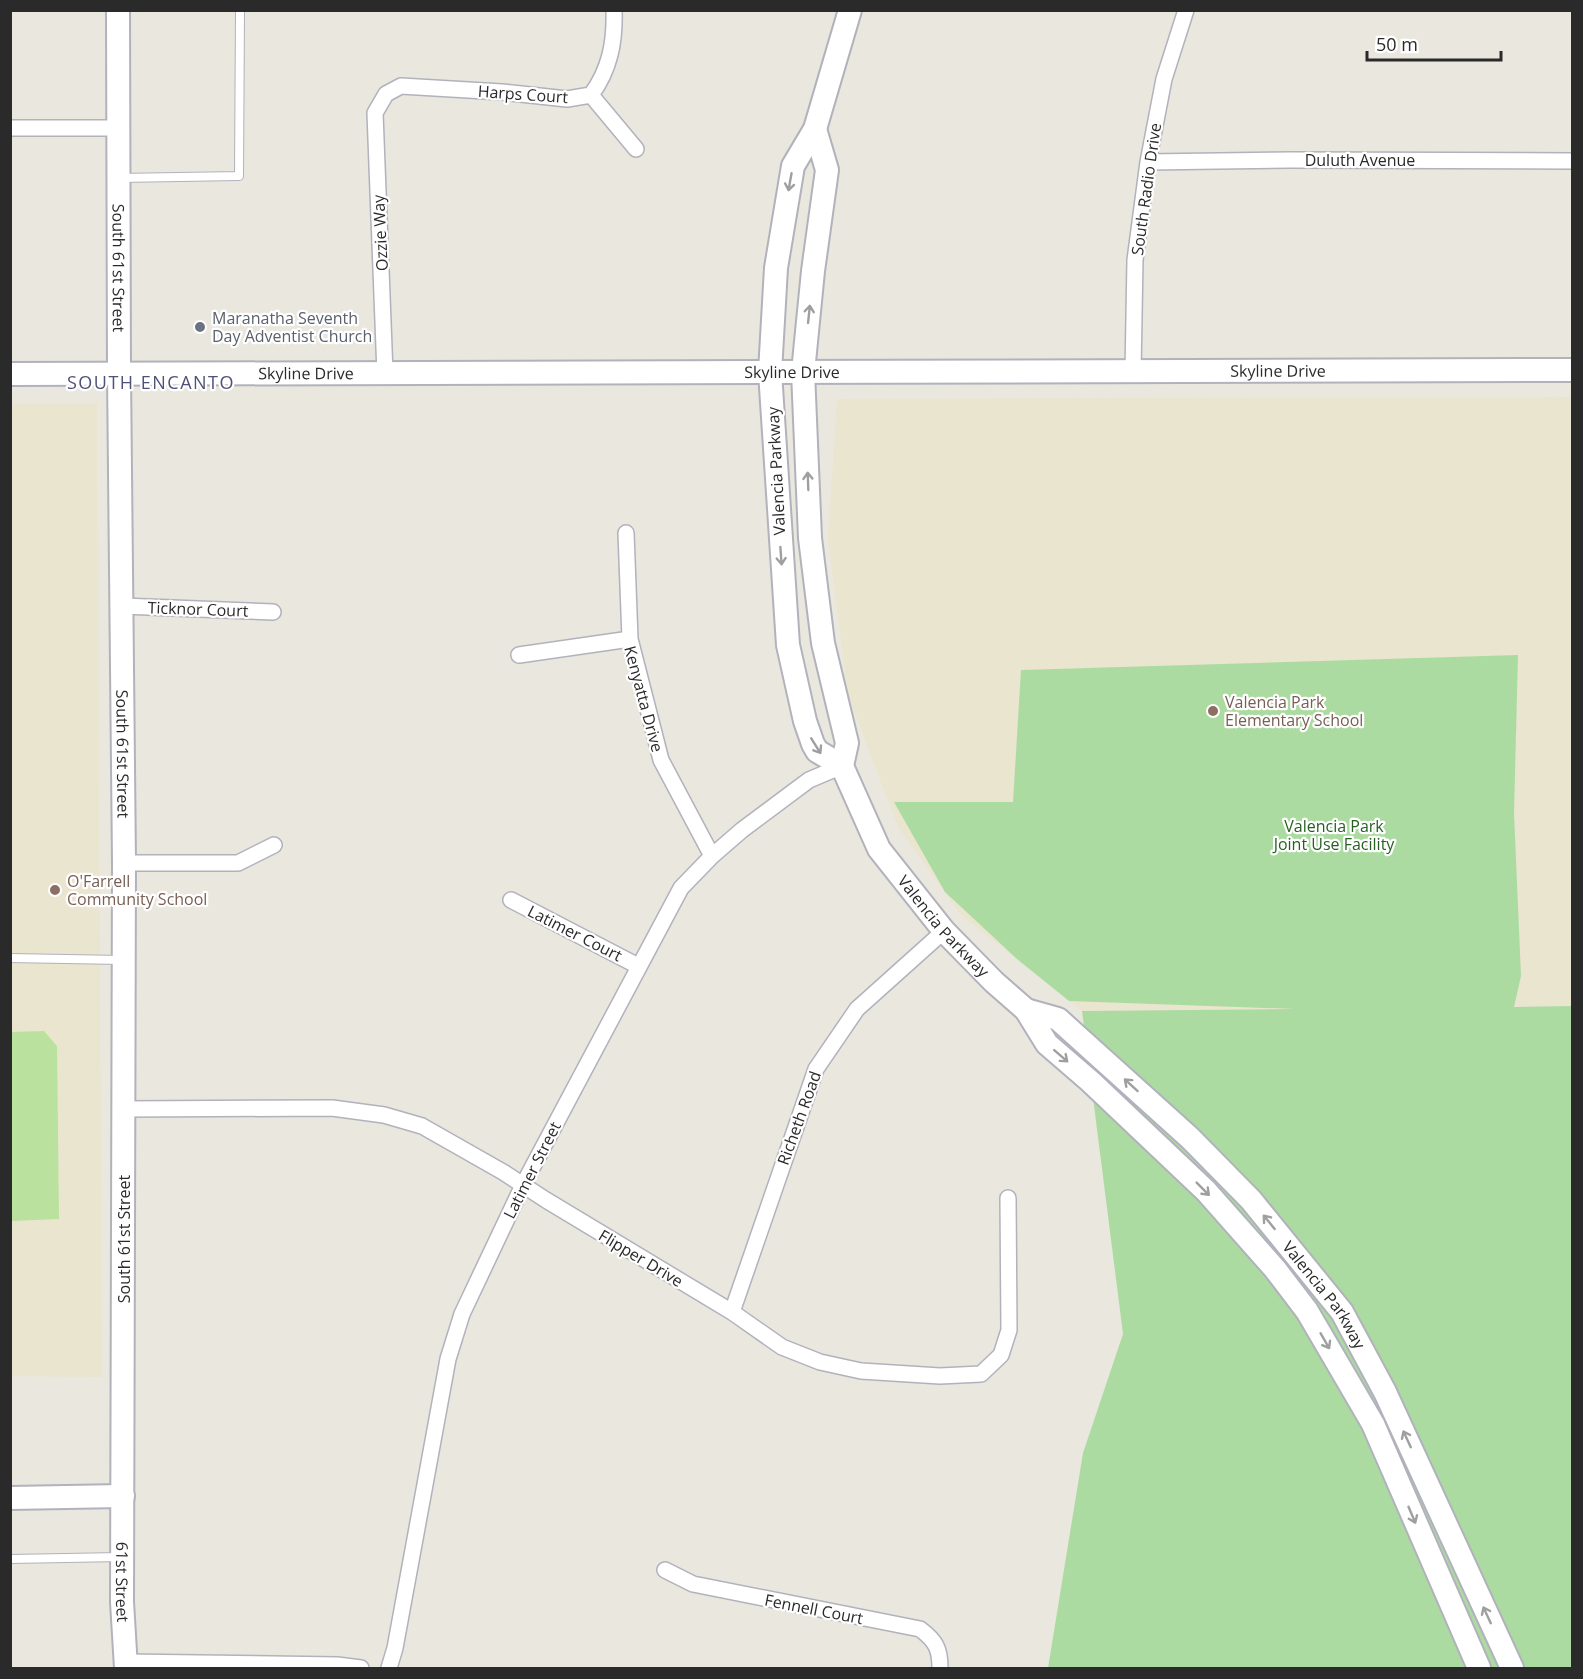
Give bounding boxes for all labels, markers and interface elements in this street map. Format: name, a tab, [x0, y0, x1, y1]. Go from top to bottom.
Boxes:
scale bar	[1367, 24, 1500, 62]
text: 50 m	[1376, 32, 1418, 56]
street label: Harps Court	[477, 80, 569, 108]
street label: South Radio Drive	[1126, 121, 1166, 257]
street label: Duluth Avenue	[1305, 149, 1415, 171]
one-way arrow	[785, 171, 796, 191]
street label: Ozzie Way	[367, 193, 393, 272]
street label: South 61st Street	[108, 204, 130, 333]
one-way arrow	[804, 304, 815, 324]
place label: Maranatha Seventh Day Adventist Church	[212, 307, 372, 347]
marker: Maranatha Seventh Day Adventist Church	[193, 320, 207, 334]
street label: Skyline Drive	[1230, 360, 1326, 382]
street label: Skyline Drive	[744, 361, 840, 383]
street label: Skyline Drive	[258, 362, 354, 384]
district label: SOUTH ENCANTO	[67, 370, 235, 394]
street label: Valencia Parkway	[762, 405, 790, 536]
one-way arrow	[802, 471, 813, 491]
one-way arrow	[776, 546, 787, 566]
street label: Ticknor Court	[147, 596, 249, 622]
street label: Kenyatta Drive	[619, 643, 669, 755]
street label: South 61st Street	[111, 690, 135, 819]
place label: Valencia Park Elementary School	[1225, 691, 1363, 731]
marker: Valencia Park Elementary School	[1206, 704, 1220, 718]
one-way arrow	[810, 738, 823, 755]
park label: Valencia Park Joint Use Facility	[1272, 815, 1395, 855]
place label: O'Farrell Community School	[67, 870, 207, 910]
street label: Valencia Parkway	[893, 871, 995, 983]
marker: O'Farrell Community School	[48, 883, 62, 897]
street label: Latimer Court	[524, 900, 626, 966]
one-way arrow	[1053, 1049, 1068, 1063]
street label: Richeth Road	[772, 1068, 826, 1168]
one-way arrow	[1124, 1078, 1139, 1092]
street label: Latimer Street	[498, 1117, 566, 1222]
street label: South 61st Street	[113, 1175, 135, 1303]
one-way arrow	[1196, 1182, 1211, 1197]
one-way arrow	[1262, 1214, 1275, 1230]
street label: Flipper Drive	[595, 1224, 687, 1292]
street label: Valencia Parkway	[1278, 1236, 1371, 1353]
one-way arrow	[1319, 1332, 1331, 1349]
one-way arrow	[1400, 1430, 1412, 1448]
one-way arrow	[1407, 1505, 1418, 1524]
street label: 61st Street	[111, 1542, 134, 1623]
street label: Fennell Court	[763, 1589, 865, 1629]
one-way arrow	[1481, 1607, 1493, 1625]

